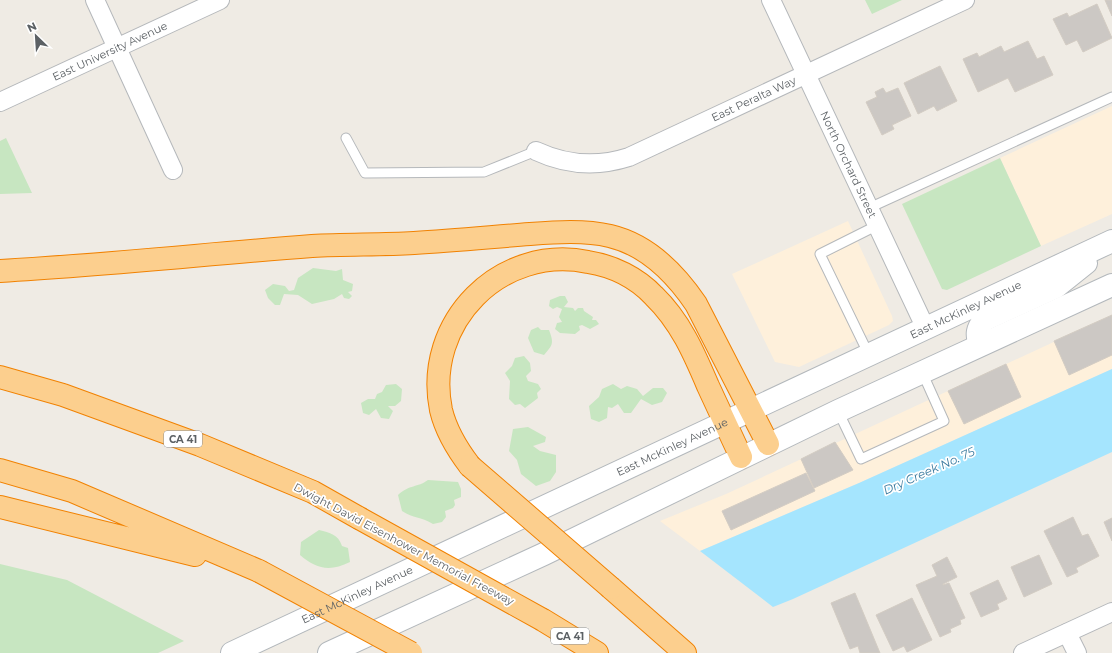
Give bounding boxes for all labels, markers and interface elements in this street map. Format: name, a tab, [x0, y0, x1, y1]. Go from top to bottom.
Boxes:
north arrow	[16, 16, 56, 56]
street label: East University Avenue	[50, 18, 170, 84]
text: N	[25, 19, 39, 35]
street label: East Peralta Way	[709, 73, 798, 125]
street label: North Orchard Street	[817, 109, 880, 221]
street label: East McKinley Avenue	[908, 277, 1024, 342]
street label: East McKinley Avenue	[614, 415, 730, 479]
road number: CA 41	[164, 431, 202, 447]
water label: Dry Creek No. 75	[881, 444, 977, 497]
street label: Dwight David Eisenhower Memorial Freeway	[291, 480, 517, 608]
street label: East McKinley Avenue	[299, 562, 415, 627]
road number: CA 41	[551, 628, 589, 644]

